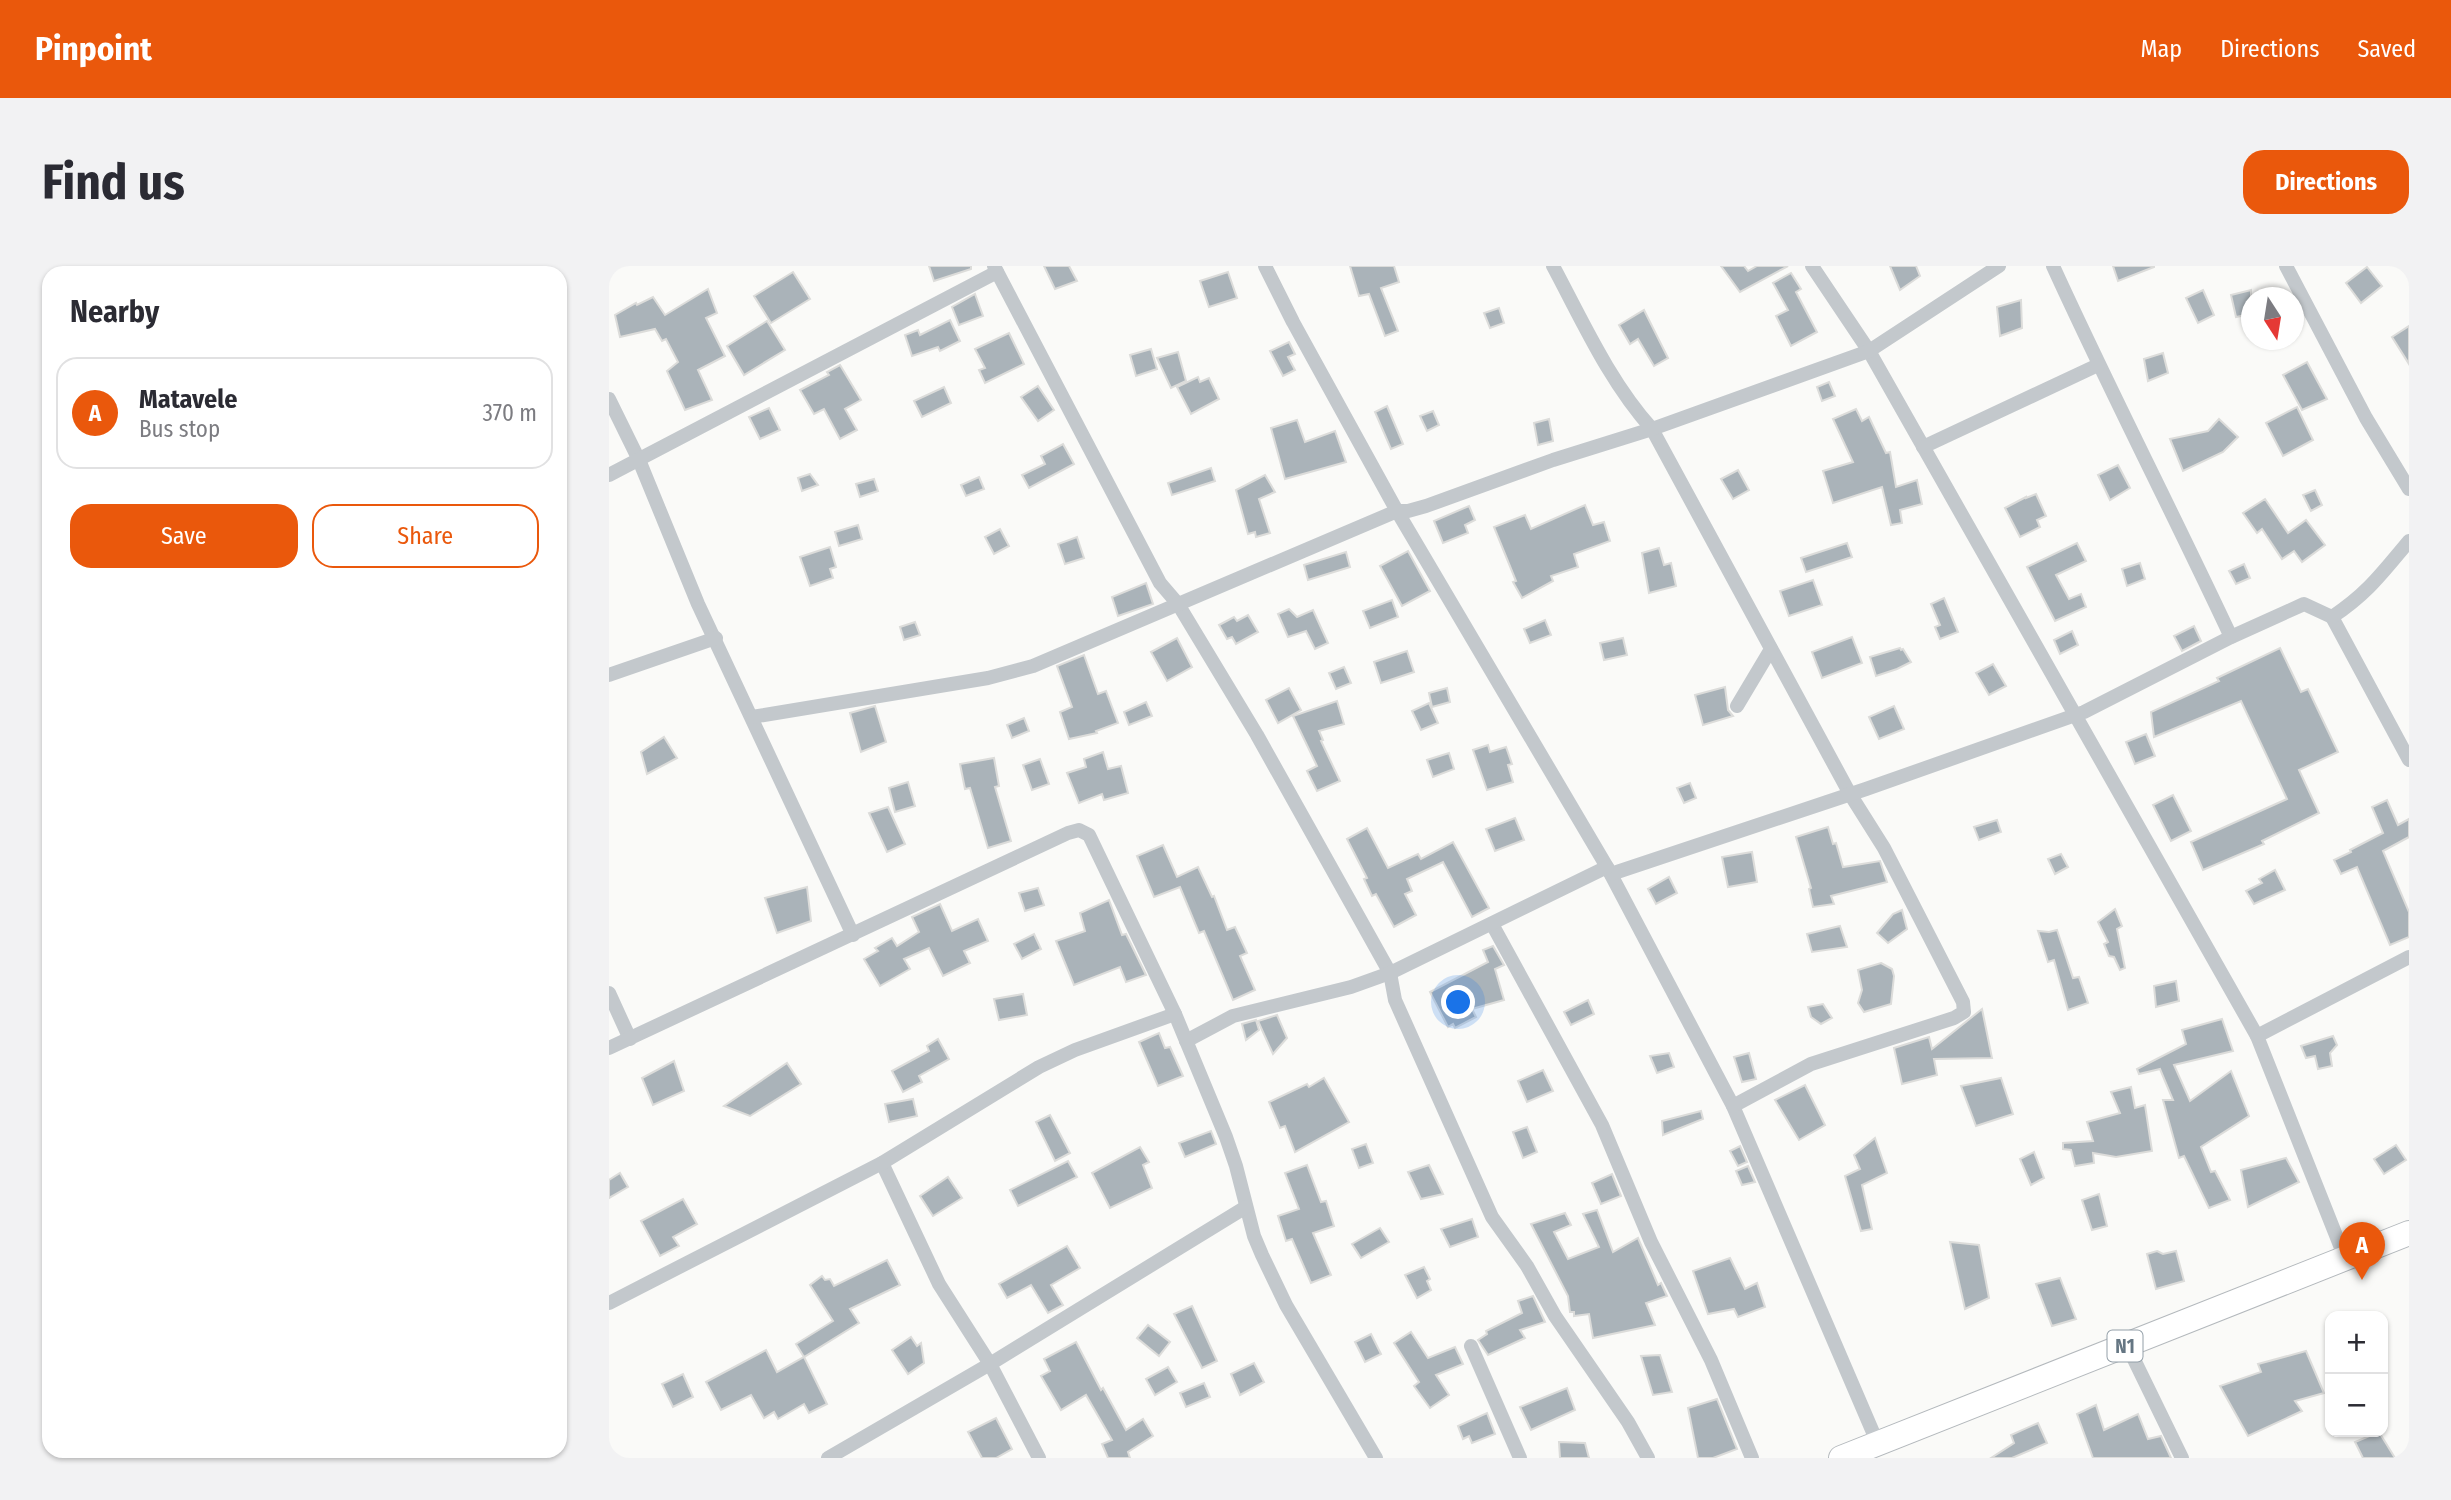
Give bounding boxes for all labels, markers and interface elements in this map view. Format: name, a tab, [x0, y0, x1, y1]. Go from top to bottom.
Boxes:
text: Pinpoint	[35, 29, 152, 69]
text: Map	[2141, 35, 2182, 63]
text: Directions	[2220, 35, 2319, 63]
text: Saved	[2357, 35, 2416, 63]
button: Directions	[2243, 150, 2409, 214]
text: Find us	[42, 153, 185, 212]
north arrow	[2241, 287, 2304, 350]
text: Nearby	[70, 294, 159, 330]
text: Matavele	[139, 384, 237, 415]
text: A	[89, 399, 101, 427]
text: 370 m	[483, 399, 537, 427]
text: Bus stop	[139, 415, 220, 443]
button: Save	[70, 504, 298, 568]
button: Share	[312, 504, 539, 568]
your location	[1441, 985, 1475, 1019]
pin: A	[2339, 1222, 2385, 1280]
map controls	[2325, 1311, 2388, 1437]
button: +	[2325, 1311, 2388, 1374]
road number: N1	[2107, 1330, 2143, 1362]
button: −	[2325, 1374, 2388, 1437]

